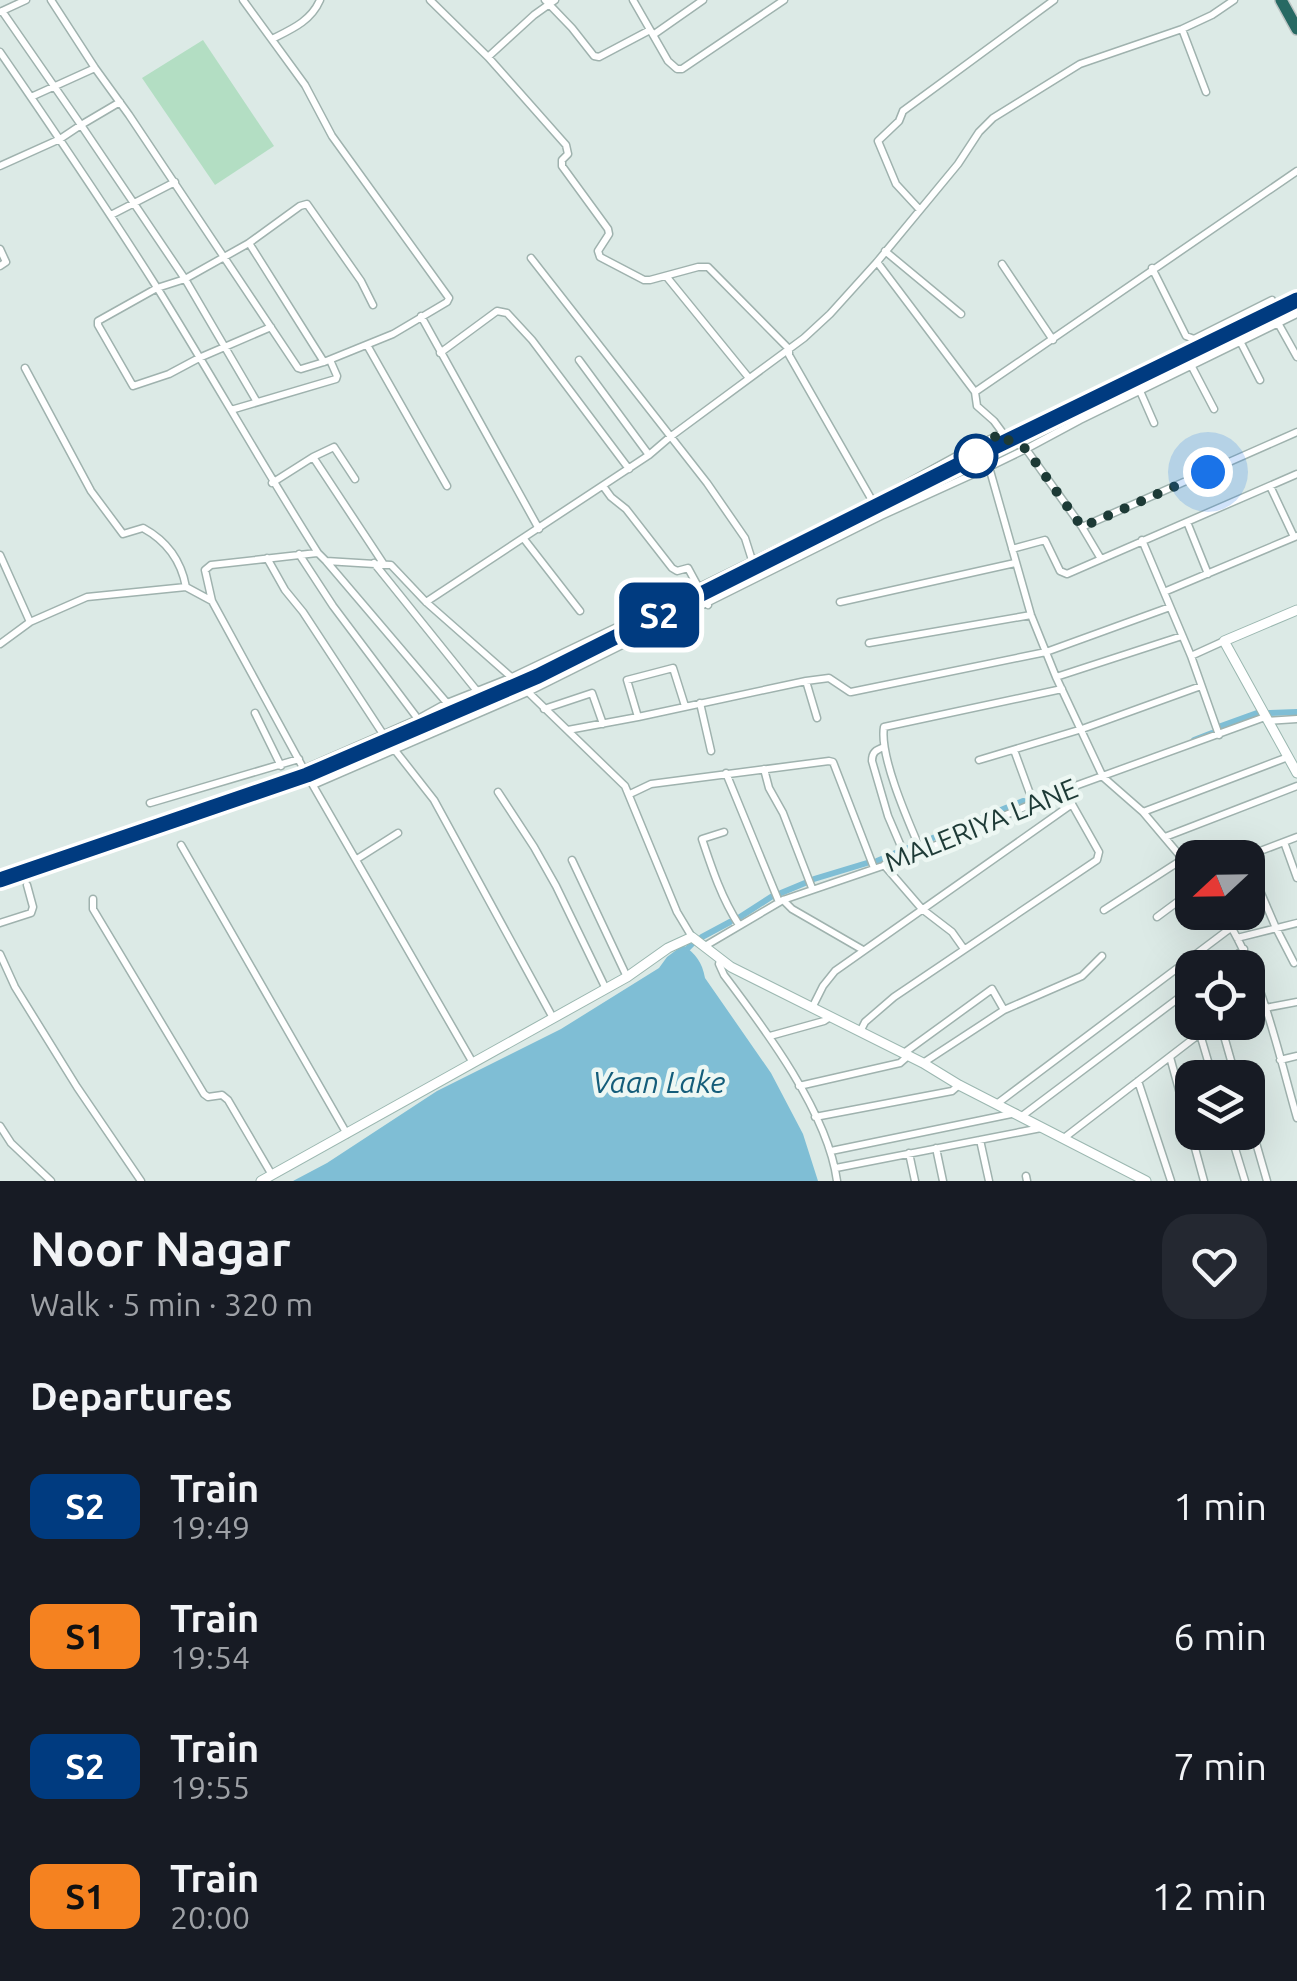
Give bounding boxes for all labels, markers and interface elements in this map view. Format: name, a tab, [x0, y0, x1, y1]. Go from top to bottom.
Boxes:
unlabelled marker	[955, 435, 997, 477]
your location	[1183, 447, 1233, 497]
line badge: S2	[614, 582, 704, 648]
text: S2	[639, 595, 679, 635]
street label: MALERIYA LANE	[880, 772, 1082, 877]
north arrow	[1175, 840, 1265, 930]
map controls	[1175, 840, 1265, 1150]
button: locate	[1175, 950, 1265, 1040]
button: layers	[1175, 1060, 1265, 1150]
water label: Vaan Lake	[593, 1065, 726, 1099]
button: heart	[1162, 1214, 1267, 1319]
text: Noor Nagar	[30, 1221, 291, 1275]
text: Walk · 5 min · 320 m	[30, 1286, 313, 1322]
text: Departures	[30, 1375, 232, 1417]
text: Train	[170, 1467, 259, 1509]
text: 1 min	[1173, 1485, 1267, 1527]
text: S2	[65, 1486, 105, 1526]
text: 19:49	[170, 1509, 250, 1545]
text: Train	[170, 1597, 259, 1639]
text: 6 min	[1173, 1615, 1267, 1657]
text: S1	[65, 1616, 105, 1656]
text: 19:54	[170, 1639, 250, 1675]
text: Train	[170, 1727, 259, 1769]
text: 7 min	[1173, 1745, 1267, 1787]
text: S2	[65, 1746, 105, 1786]
text: 19:55	[170, 1769, 250, 1805]
text: Train	[170, 1857, 259, 1899]
text: 12 min	[1152, 1875, 1267, 1917]
text: S1	[65, 1876, 105, 1916]
text: 20:00	[170, 1899, 250, 1935]

